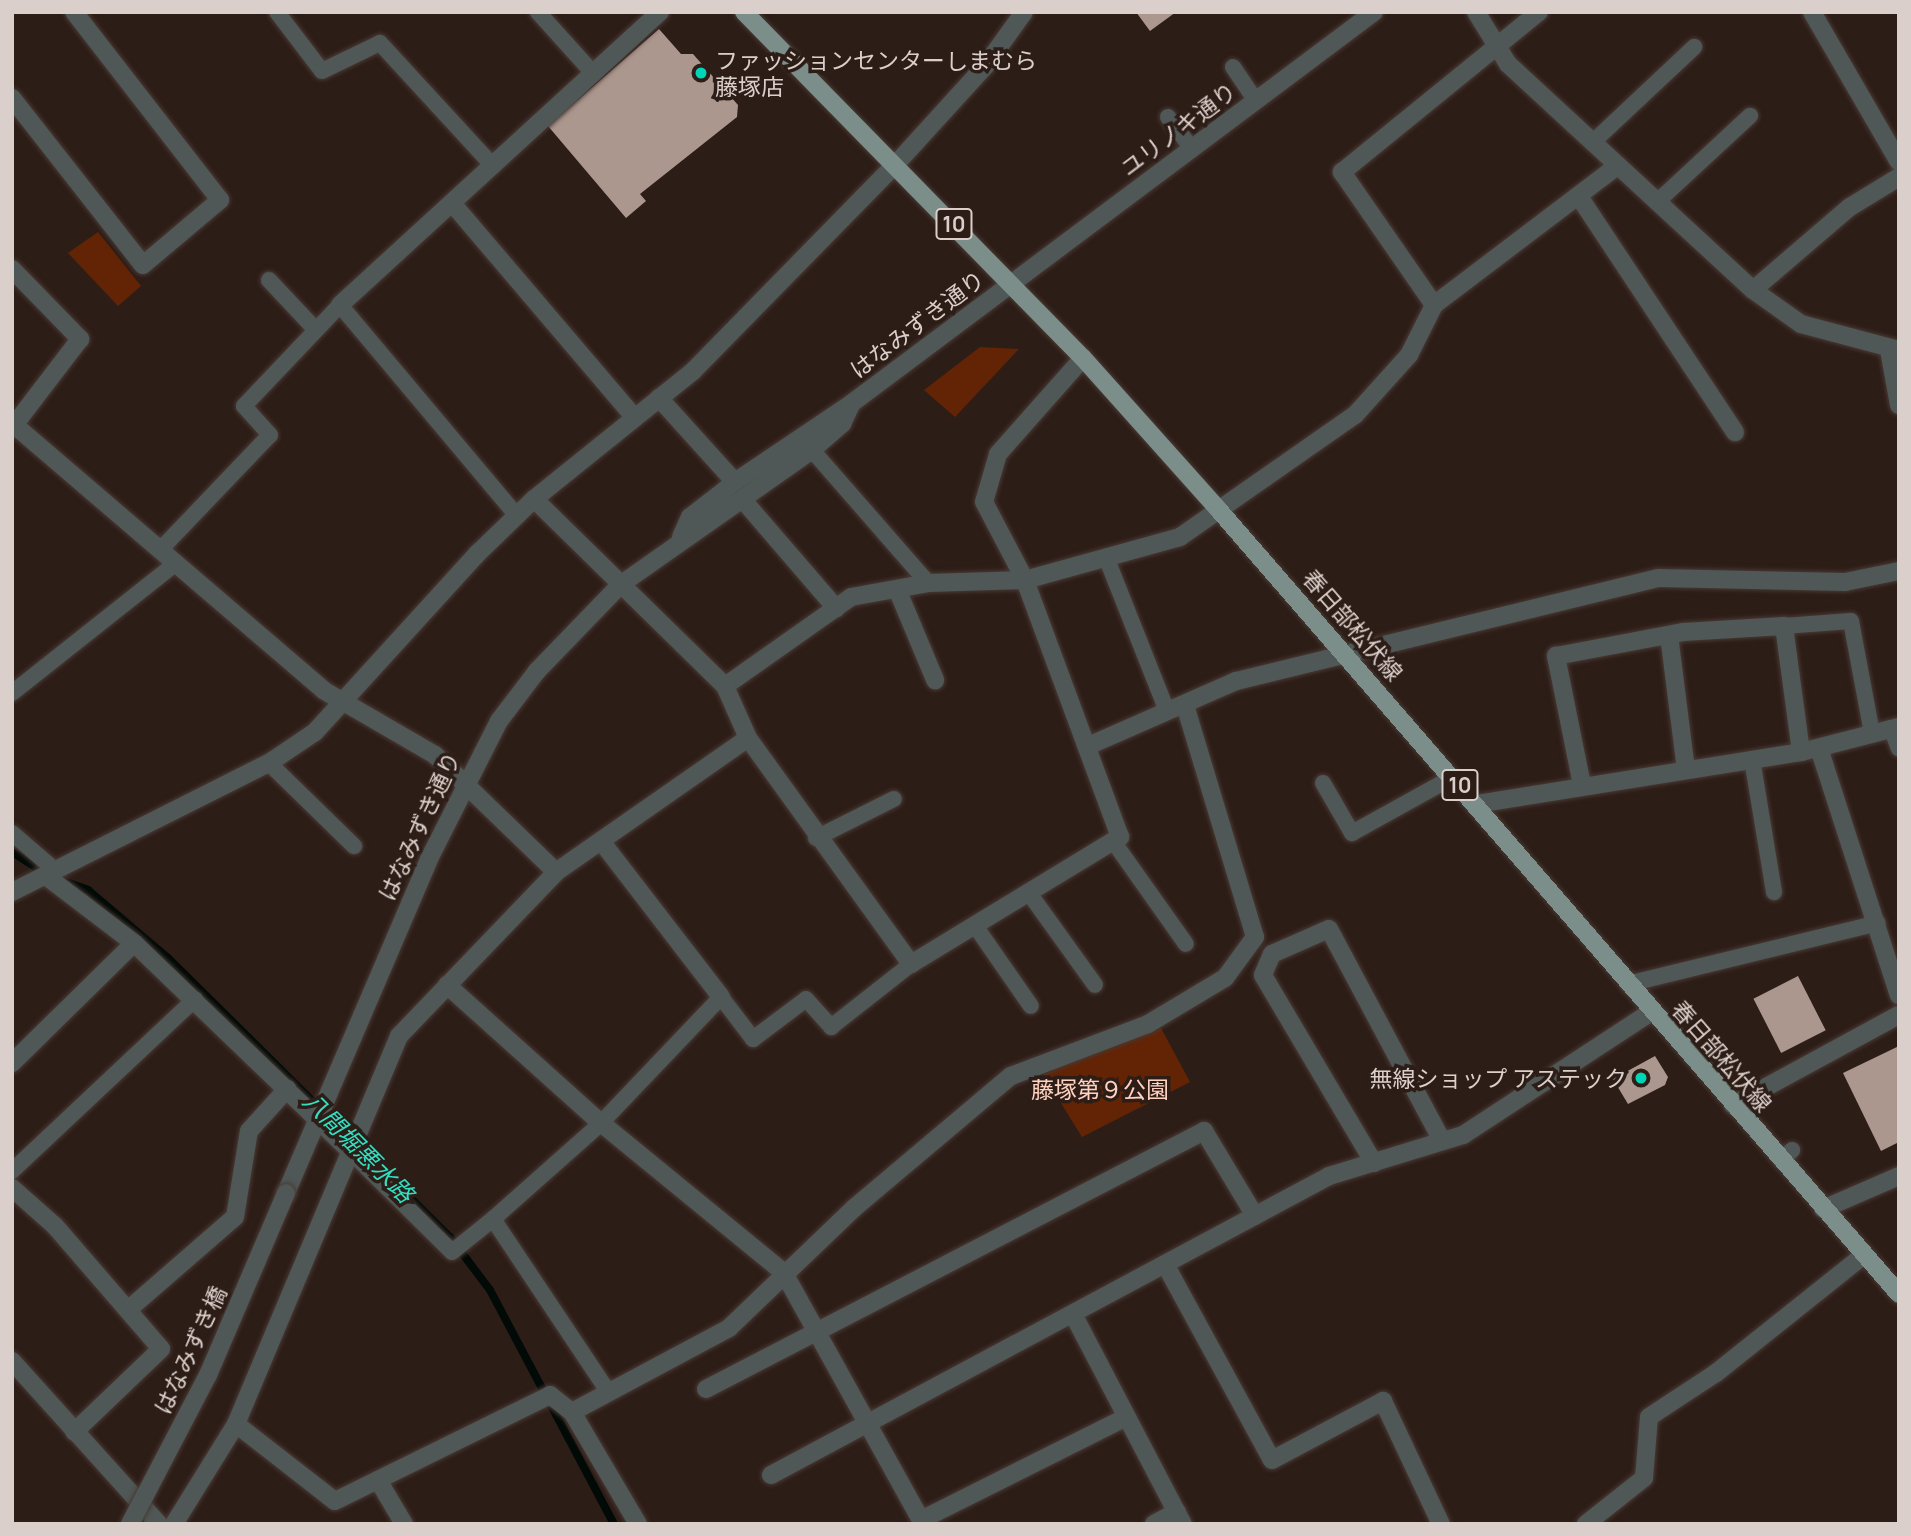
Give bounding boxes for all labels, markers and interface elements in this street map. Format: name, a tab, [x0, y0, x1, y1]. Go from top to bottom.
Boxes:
place label: ファッションセンターしまむら 藤塚店	[715, 46, 1037, 100]
marker: ファッションセンターしまむら 藤塚店	[693, 65, 709, 81]
street label: ユリノキ通り	[1115, 76, 1241, 182]
road number: 10	[935, 206, 973, 242]
street label: はなみずき通り	[844, 265, 990, 383]
street label: 春日部松伏線	[1297, 564, 1409, 686]
street label: はなみずき通り	[372, 747, 466, 905]
road number: 10	[1441, 768, 1479, 802]
street label: 春日部松伏線	[1666, 995, 1778, 1117]
place label: 無線ショップ アステック	[1369, 1064, 1627, 1092]
marker: 無線ショップ アステック	[1633, 1070, 1649, 1086]
park label: 藤塚第９公園	[1031, 1075, 1169, 1103]
water label: 八間堀悪水路	[298, 1086, 420, 1208]
street label: はなみずき橋	[148, 1282, 232, 1418]

